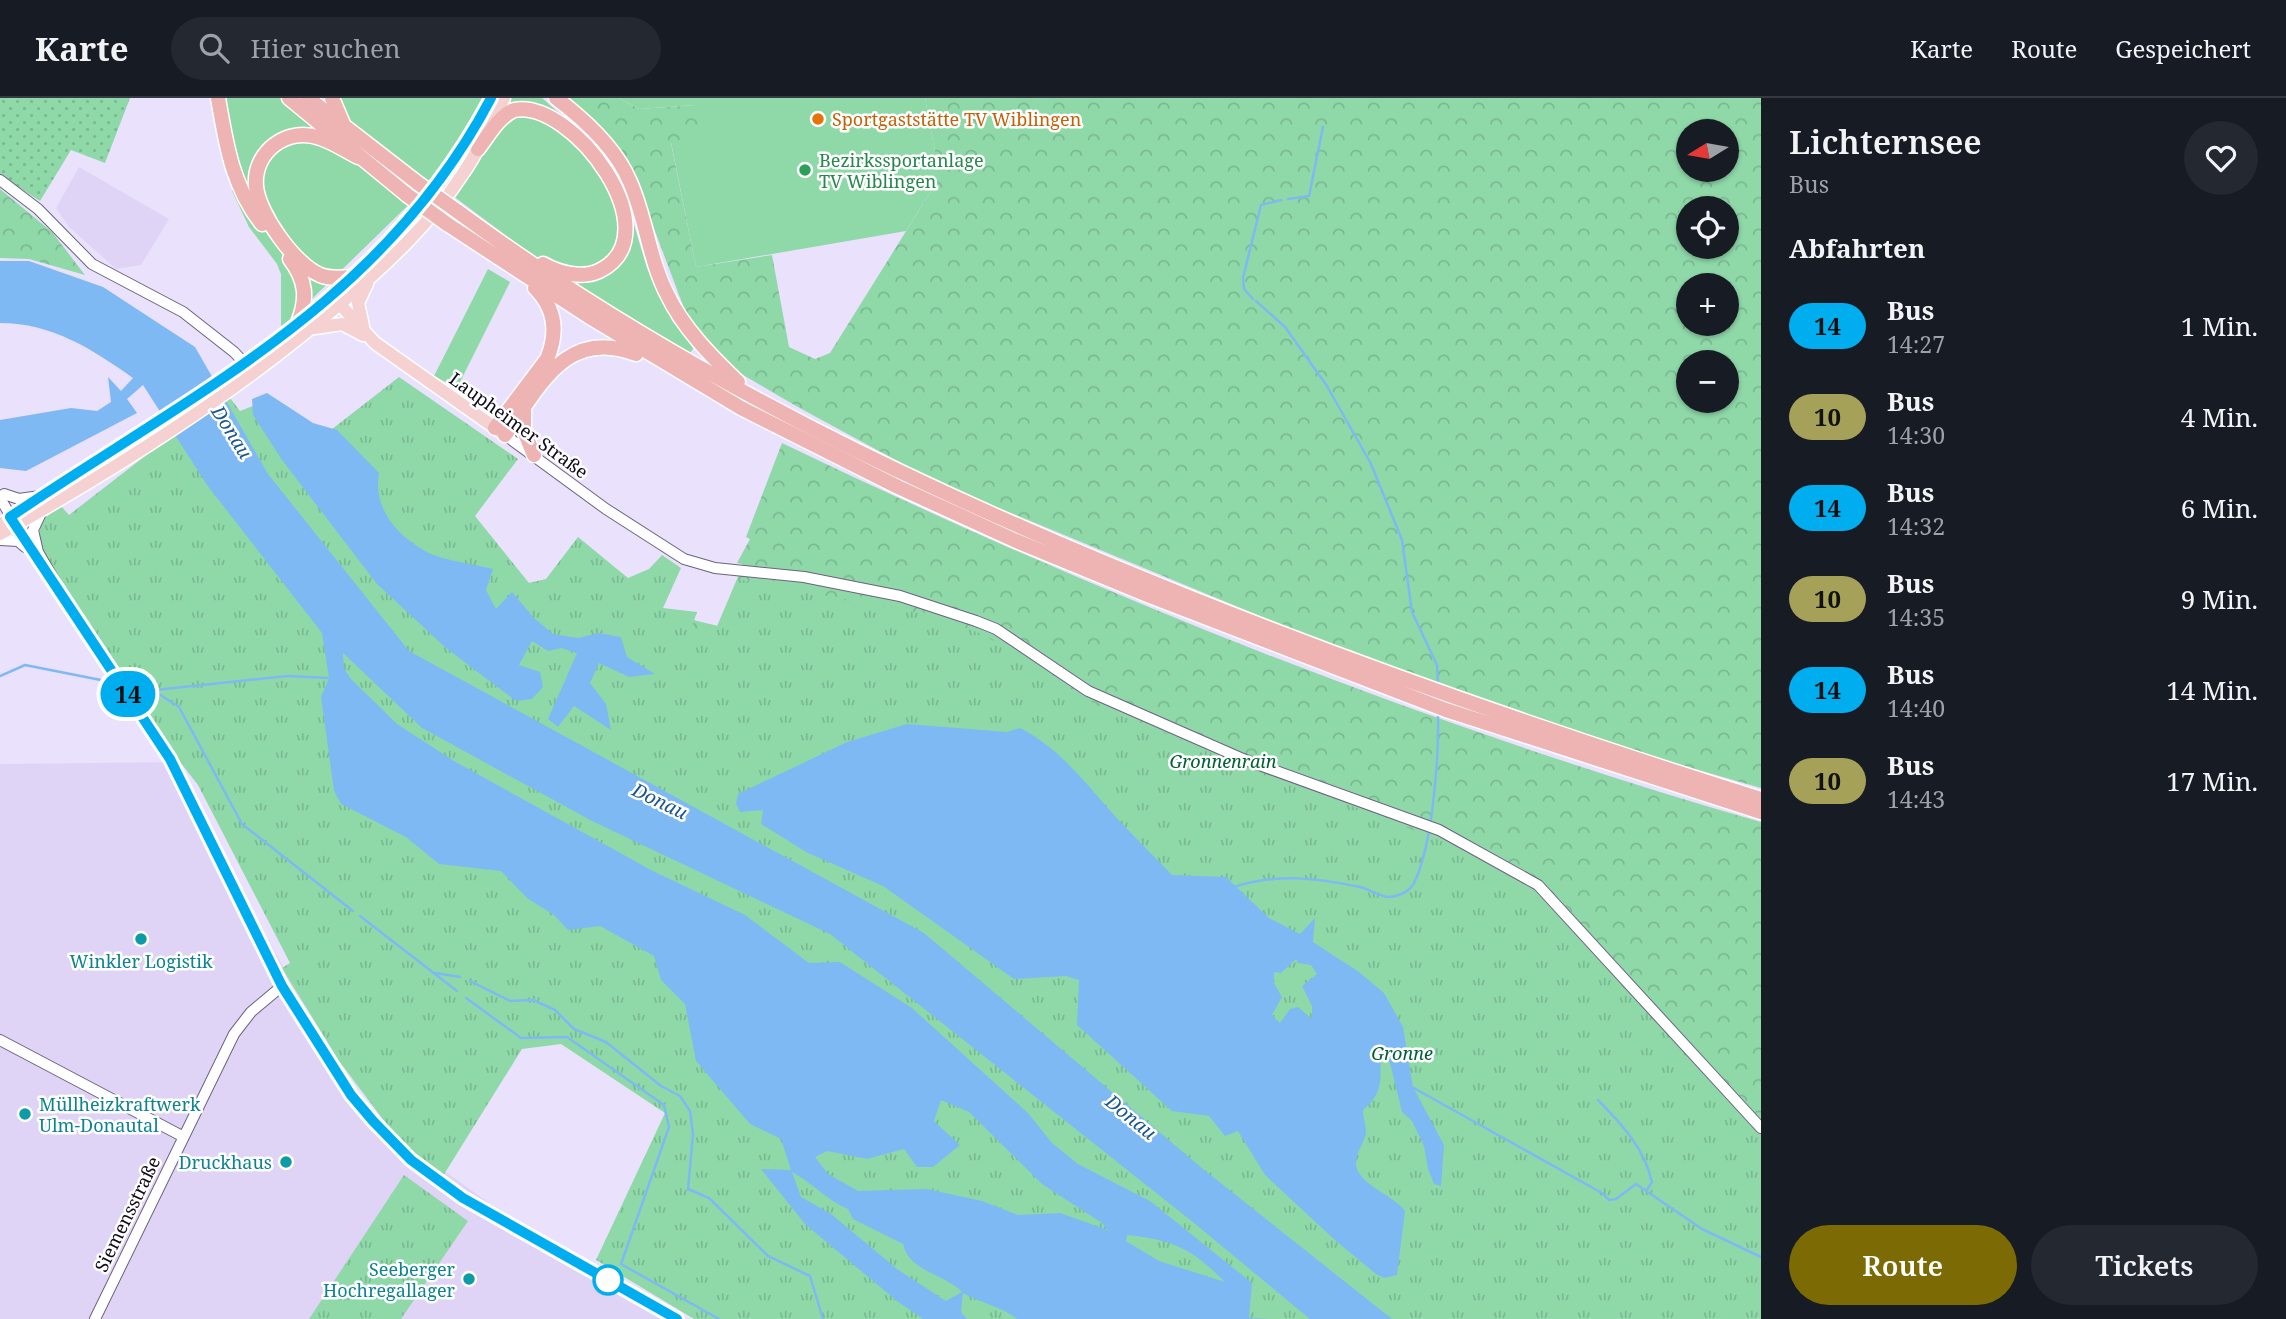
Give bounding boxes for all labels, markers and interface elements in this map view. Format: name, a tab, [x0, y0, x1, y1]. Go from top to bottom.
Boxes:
search box	[171, 17, 661, 80]
text: Karte	[35, 26, 129, 71]
icon: search	[195, 29, 233, 67]
text: Hier suchen	[251, 30, 401, 66]
text: Karte	[1910, 32, 1973, 65]
text: Route	[2011, 32, 2077, 65]
text: Gespeichert	[2115, 32, 2251, 65]
place label: Sportgaststätte TV Wiblingen	[832, 107, 1082, 131]
marker: Sportgaststätte TV Wiblingen	[810, 111, 826, 127]
north arrow	[1676, 119, 1740, 182]
map controls	[1676, 119, 1739, 413]
text: Lichternsee	[1789, 119, 1982, 164]
button: heart	[2184, 121, 2258, 195]
place label: Bezirkssportanlage TV Wiblingen	[819, 148, 984, 193]
marker: Bezirkssportanlage TV Wiblingen	[797, 162, 813, 178]
text: Bus	[1789, 168, 1829, 200]
button: locate	[1676, 196, 1739, 259]
text: Abfahrten	[1789, 230, 1925, 266]
button: +	[1676, 273, 1739, 336]
text: Bus	[1887, 292, 1934, 328]
text: 1 Min.	[2181, 308, 2258, 344]
text: 14	[1814, 309, 1841, 342]
text: 14:27	[1887, 328, 1945, 360]
button: −	[1676, 350, 1739, 413]
street label: Laupheimer Straße	[445, 366, 593, 484]
text: Bus	[1887, 383, 1934, 419]
water label: Donau	[205, 399, 259, 464]
text: 4 Min.	[2181, 399, 2258, 435]
text: 10	[1814, 400, 1841, 433]
text: 14:30	[1887, 419, 1945, 451]
text: Bus	[1887, 474, 1934, 510]
text: 6 Min.	[2181, 490, 2258, 526]
text: 14	[1814, 491, 1841, 524]
text: 14:32	[1887, 510, 1945, 542]
text: Bus	[1887, 565, 1934, 601]
text: 9 Min.	[2181, 581, 2258, 617]
text: 10	[1814, 582, 1841, 615]
text: 14:35	[1887, 601, 1945, 633]
text: Bus	[1887, 656, 1934, 692]
line badge: 14	[96, 671, 160, 717]
text: 14 Min.	[2166, 672, 2258, 708]
text: 14	[1814, 673, 1841, 706]
text: 14	[114, 677, 142, 710]
text: 14:40	[1887, 692, 1945, 724]
text: Bus	[1887, 747, 1934, 783]
park label: Gronnenrain	[1169, 749, 1277, 773]
text: 17 Min.	[2166, 763, 2258, 799]
text: 10	[1814, 764, 1841, 797]
water label: Donau	[627, 776, 693, 826]
text: 14:43	[1887, 783, 1945, 815]
marker: Winkler Logistik	[133, 931, 149, 947]
place label: Winkler Logistik	[70, 949, 213, 973]
park label: Gronne	[1371, 1041, 1433, 1065]
water label: Donau	[1099, 1088, 1162, 1146]
place label: Müllheizkraftwerk Ulm-Donautal	[39, 1092, 201, 1137]
marker: Müllheizkraftwerk Ulm-Donautal	[17, 1106, 33, 1122]
place label: Druckhaus	[179, 1150, 272, 1174]
street label: Siemensstraße	[89, 1152, 165, 1276]
marker: Druckhaus	[278, 1154, 294, 1170]
button: Route	[1789, 1225, 2017, 1305]
button: Tickets	[2031, 1225, 2258, 1305]
place label: Seeberger Hochregallager	[323, 1257, 456, 1302]
unlabelled marker	[593, 1265, 623, 1295]
marker: Seeberger Hochregallager	[461, 1271, 477, 1287]

